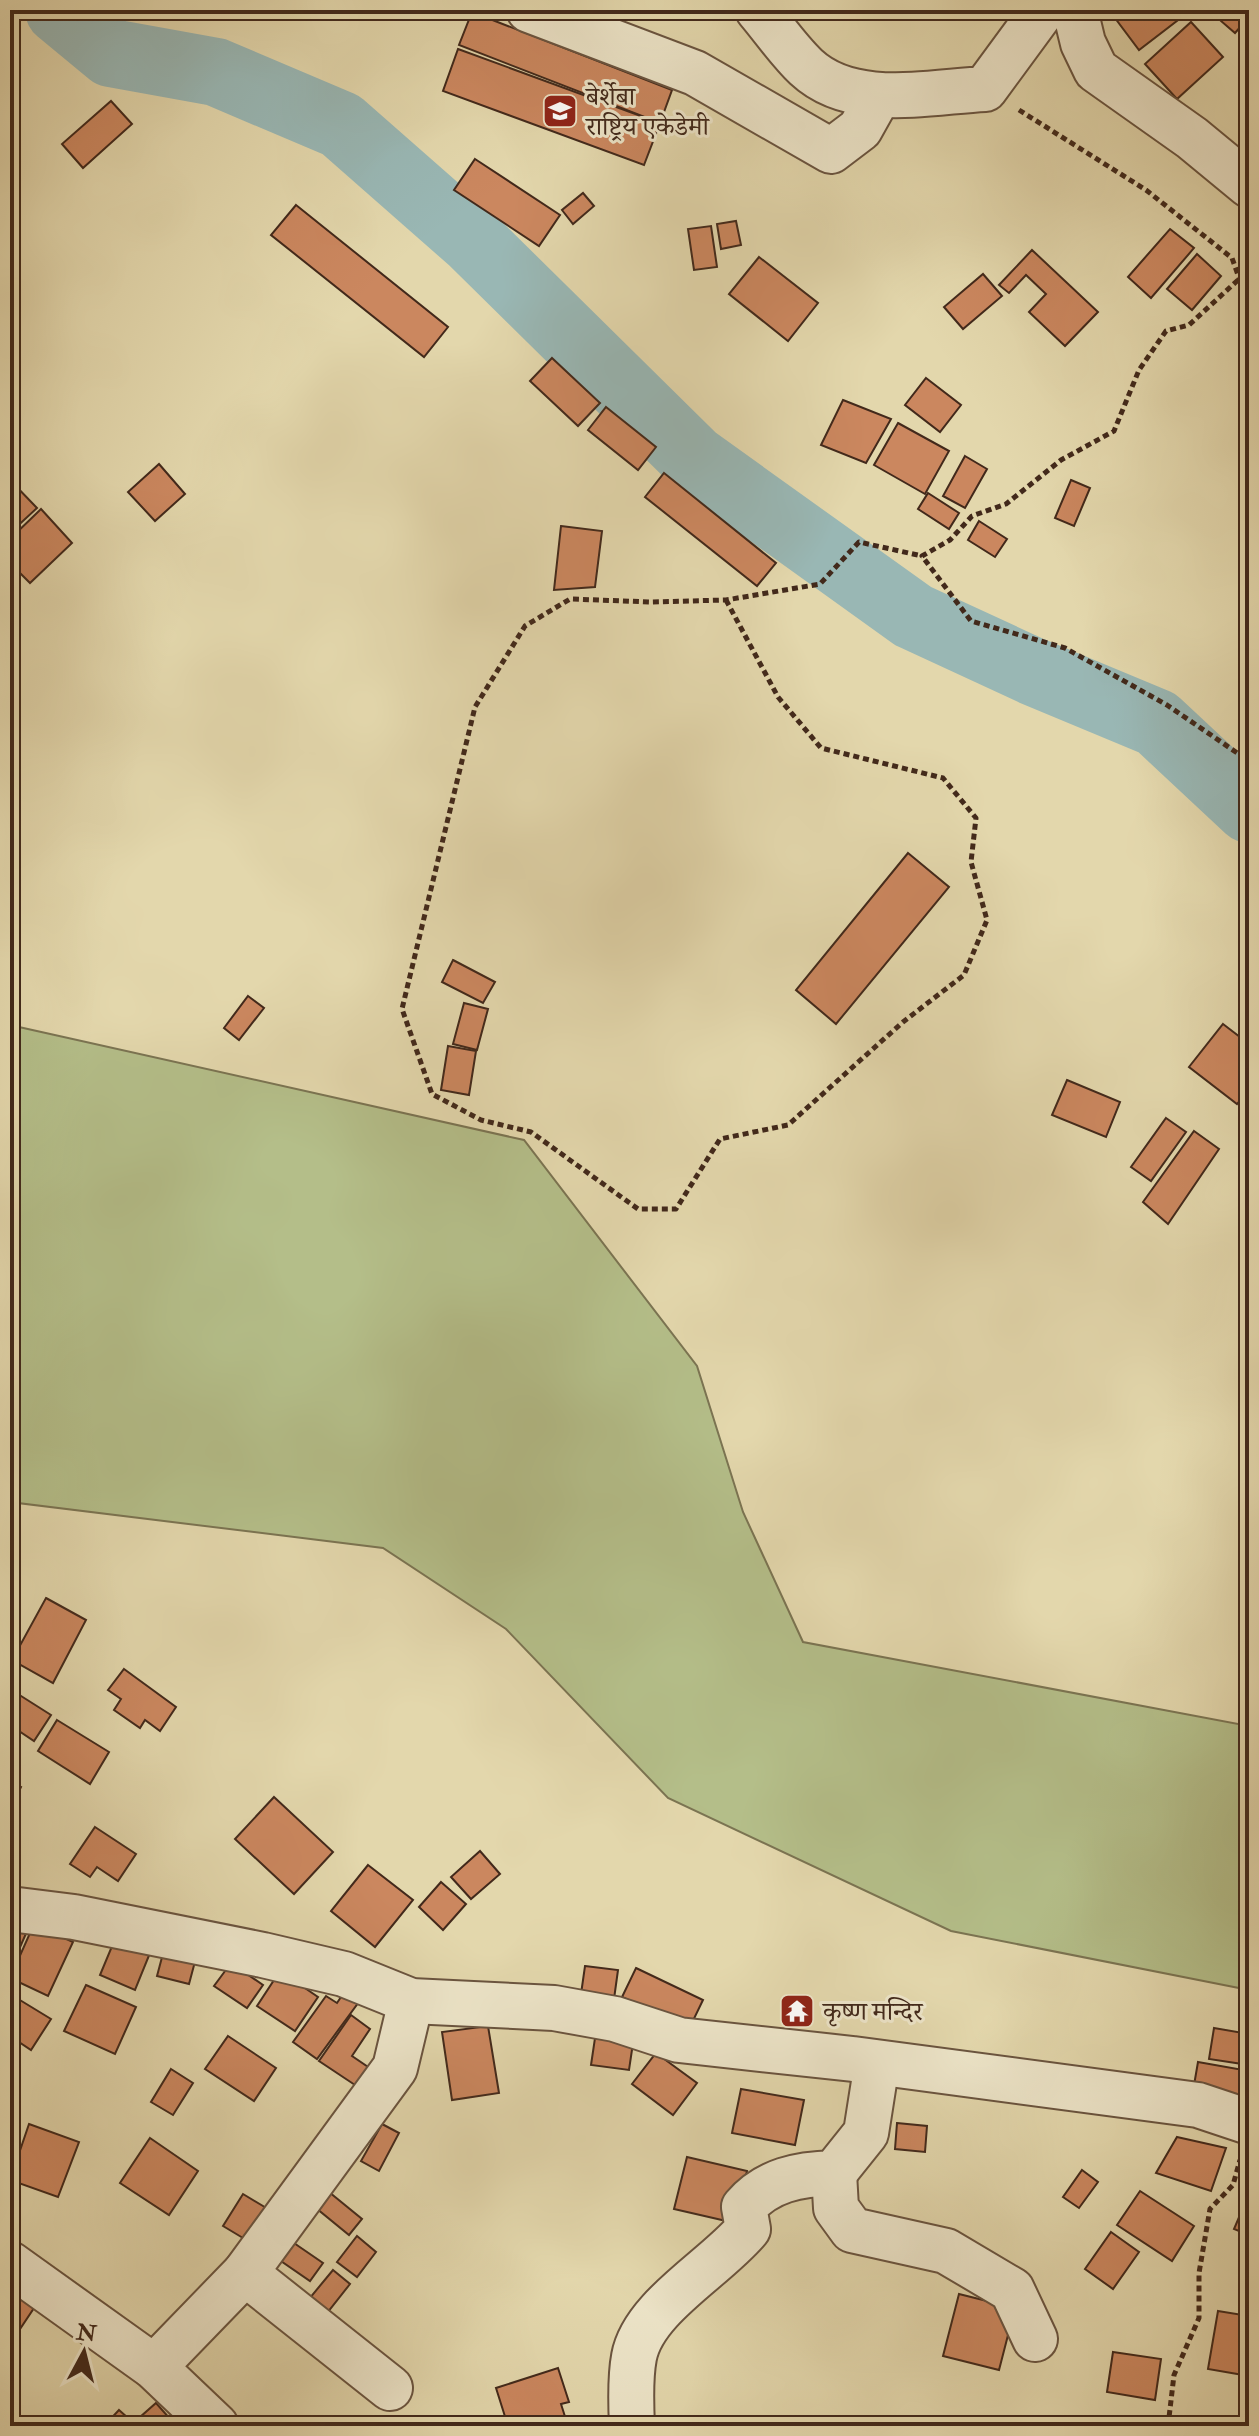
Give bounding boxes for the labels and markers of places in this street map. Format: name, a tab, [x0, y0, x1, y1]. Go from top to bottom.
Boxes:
place label: बेर्शेबा राष्ट्रिय एकेडेमी	[584, 81, 710, 143]
school or university icon: बेर्शेबा राष्ट्रिय एकेडेमी	[541, 92, 579, 130]
temple icon: कृष्ण मन्दिर	[778, 1992, 816, 2030]
place label: कृष्ण मन्दिर	[821, 1996, 924, 2028]

